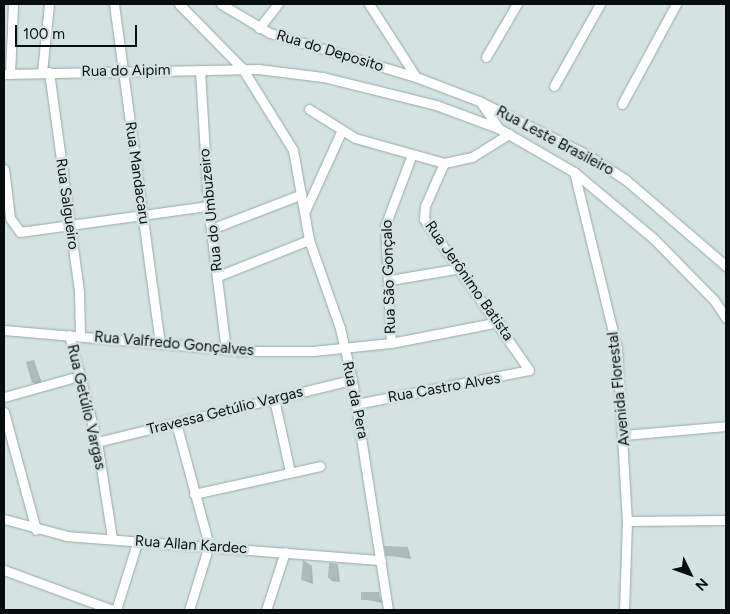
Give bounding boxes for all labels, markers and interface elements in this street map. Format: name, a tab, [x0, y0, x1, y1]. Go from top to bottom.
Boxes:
scale bar	[18, 15, 140, 47]
text: 100 m	[23, 25, 65, 43]
street label: Rua do Deposito	[274, 26, 386, 76]
street label: Rua do Aipim	[81, 61, 171, 81]
street label: Rua Leste Brasileiro	[493, 102, 617, 180]
street label: Rua Mandacaru	[121, 121, 153, 225]
street label: Rua do Umbuzeiro	[196, 148, 226, 272]
street label: Rua Salgueiro	[52, 157, 82, 251]
street label: Rua Jerônimo Batista	[421, 218, 517, 344]
street label: Rua São Gonçalo	[378, 219, 400, 335]
street label: Rua Valfredo Gonçalves	[93, 328, 255, 360]
street label: Avenida Florestal	[604, 331, 634, 447]
street label: Rua Getúlio Vargas	[63, 343, 109, 471]
street label: Rua da Pera	[338, 360, 372, 440]
street label: Rua Castro Alves	[386, 369, 502, 407]
street label: Travessa Getúlio Vargas	[145, 383, 305, 439]
street label: Rua Allan Kardec	[134, 532, 248, 558]
north arrow	[665, 549, 715, 599]
text: N	[692, 575, 711, 594]

